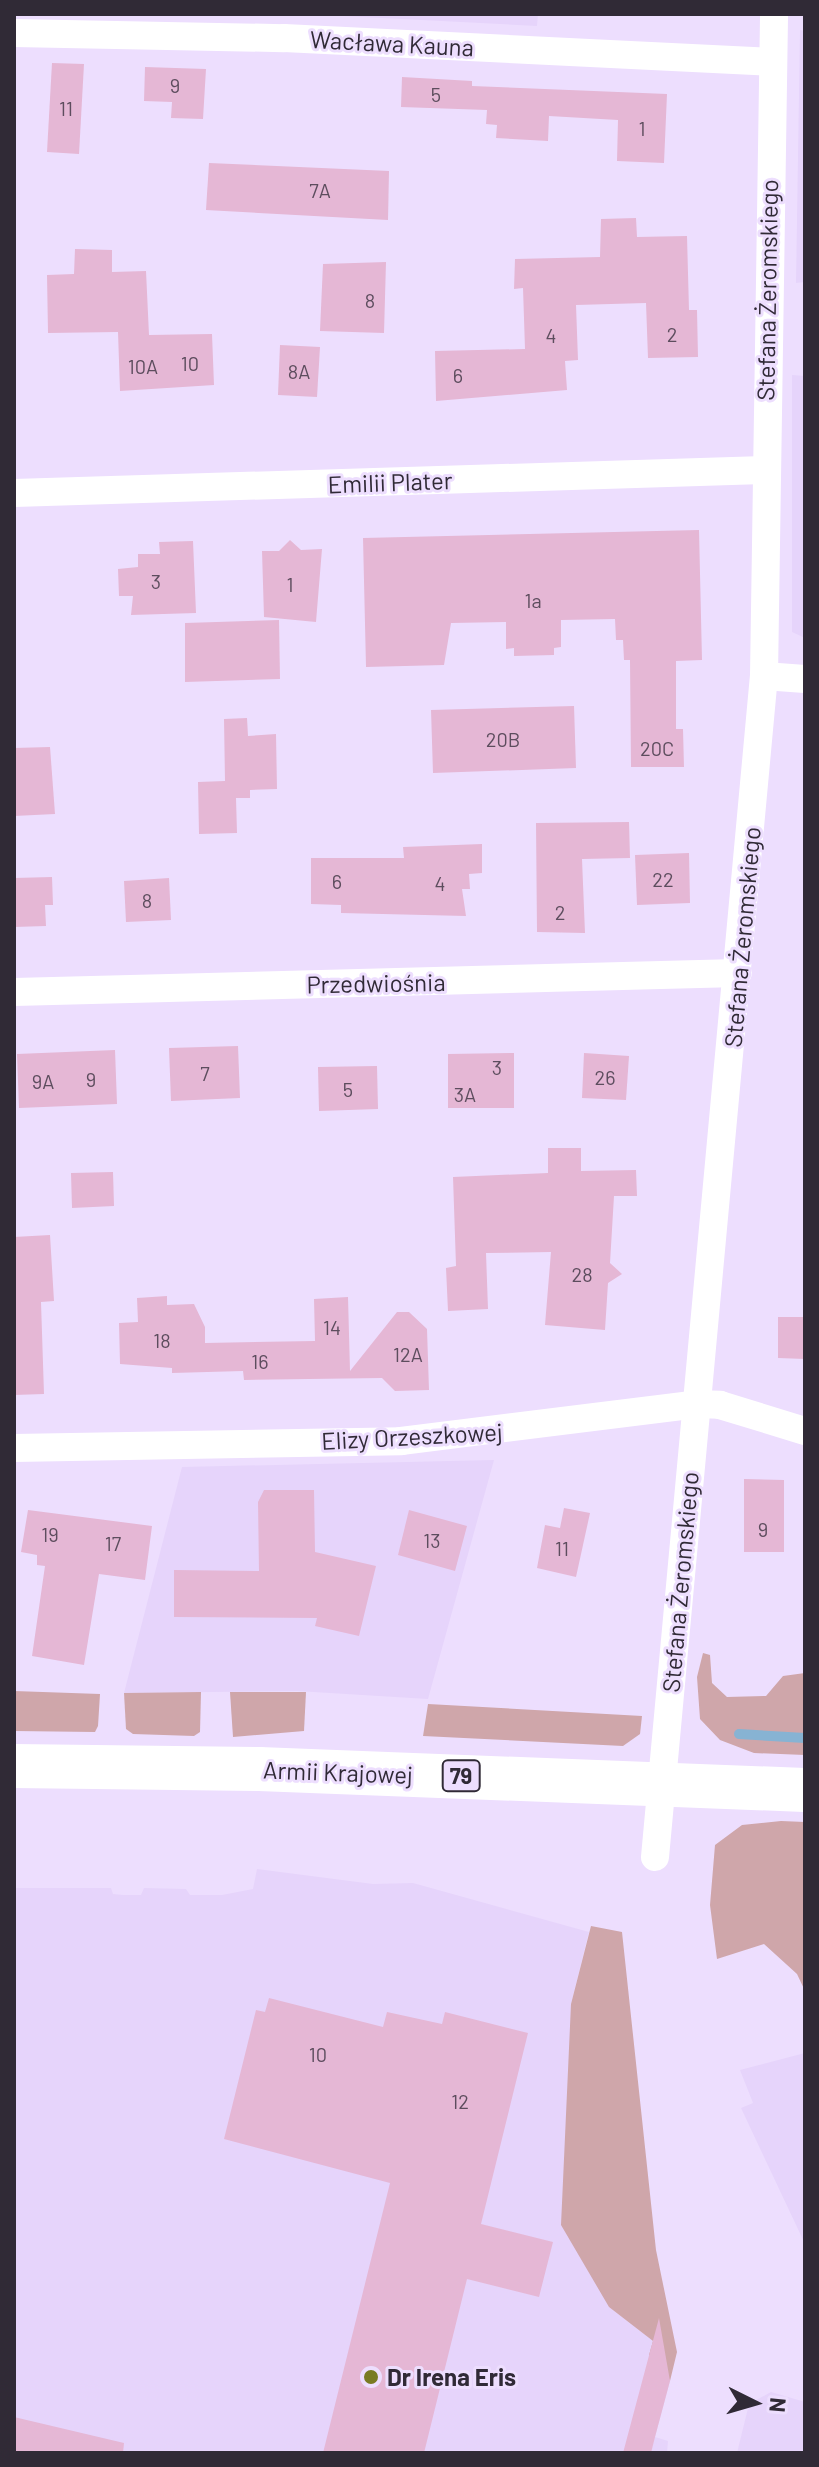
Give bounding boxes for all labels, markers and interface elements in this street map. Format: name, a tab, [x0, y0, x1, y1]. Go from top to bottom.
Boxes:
street label: Wacława Kauna	[309, 24, 475, 62]
house number: 9	[170, 73, 180, 97]
house number: 5	[431, 82, 441, 106]
house number: 11	[59, 96, 73, 120]
house number: 1	[639, 116, 645, 140]
house number: 7A	[309, 178, 331, 202]
street label: Stefana Żeromskiego	[751, 179, 783, 401]
house number: 8	[365, 288, 375, 312]
house number: 2	[667, 322, 677, 346]
house number: 4	[545, 323, 557, 347]
house number: 10	[181, 351, 199, 375]
house number: 10A	[128, 354, 158, 378]
house number: 8A	[288, 359, 310, 383]
house number: 6	[453, 363, 463, 387]
street label: Emilii Plater	[327, 465, 453, 499]
house number: 3	[151, 569, 161, 593]
house number: 1	[287, 572, 293, 596]
house number: 1a	[524, 588, 542, 612]
house number: 20B	[486, 727, 520, 751]
house number: 20C	[640, 736, 674, 760]
street label: Stefana Żeromskiego	[718, 826, 766, 1048]
house number: 22	[652, 867, 674, 891]
house number: 6	[332, 869, 342, 893]
house number: 4	[434, 871, 446, 895]
house number: 8	[142, 888, 152, 912]
house number: 2	[555, 900, 565, 924]
street label: Przedwiośnia	[306, 967, 446, 999]
house number: 3	[492, 1055, 502, 1079]
house number: 7	[200, 1061, 210, 1085]
house number: 26	[594, 1065, 616, 1089]
house number: 9	[86, 1067, 96, 1091]
house number: 9A	[32, 1069, 54, 1093]
house number: 5	[343, 1077, 353, 1101]
house number: 3A	[454, 1082, 476, 1106]
house number: 28	[571, 1262, 593, 1286]
house number: 14	[323, 1315, 341, 1339]
house number: 18	[153, 1328, 171, 1352]
house number: 12A	[393, 1342, 423, 1366]
house number: 16	[251, 1349, 269, 1373]
street label: Elizy Orzeszkowej	[321, 1417, 503, 1455]
street label: Stefana Żeromskiego	[656, 1471, 704, 1693]
house number: 9	[758, 1517, 768, 1541]
house number: 19	[41, 1522, 59, 1546]
house number: 13	[423, 1528, 441, 1552]
house number: 17	[105, 1531, 121, 1555]
house number: 11	[555, 1536, 569, 1560]
street label: Armii Krajowej	[263, 1755, 413, 1789]
road number: 79	[441, 1758, 481, 1794]
house number: 10	[309, 2042, 327, 2066]
house number: 12	[451, 2089, 469, 2113]
place label: Dr Irena Eris	[387, 2363, 516, 2391]
north arrow	[715, 2363, 795, 2443]
marker: Dr Irena Eris	[362, 2368, 380, 2386]
text: N	[765, 2397, 792, 2414]

